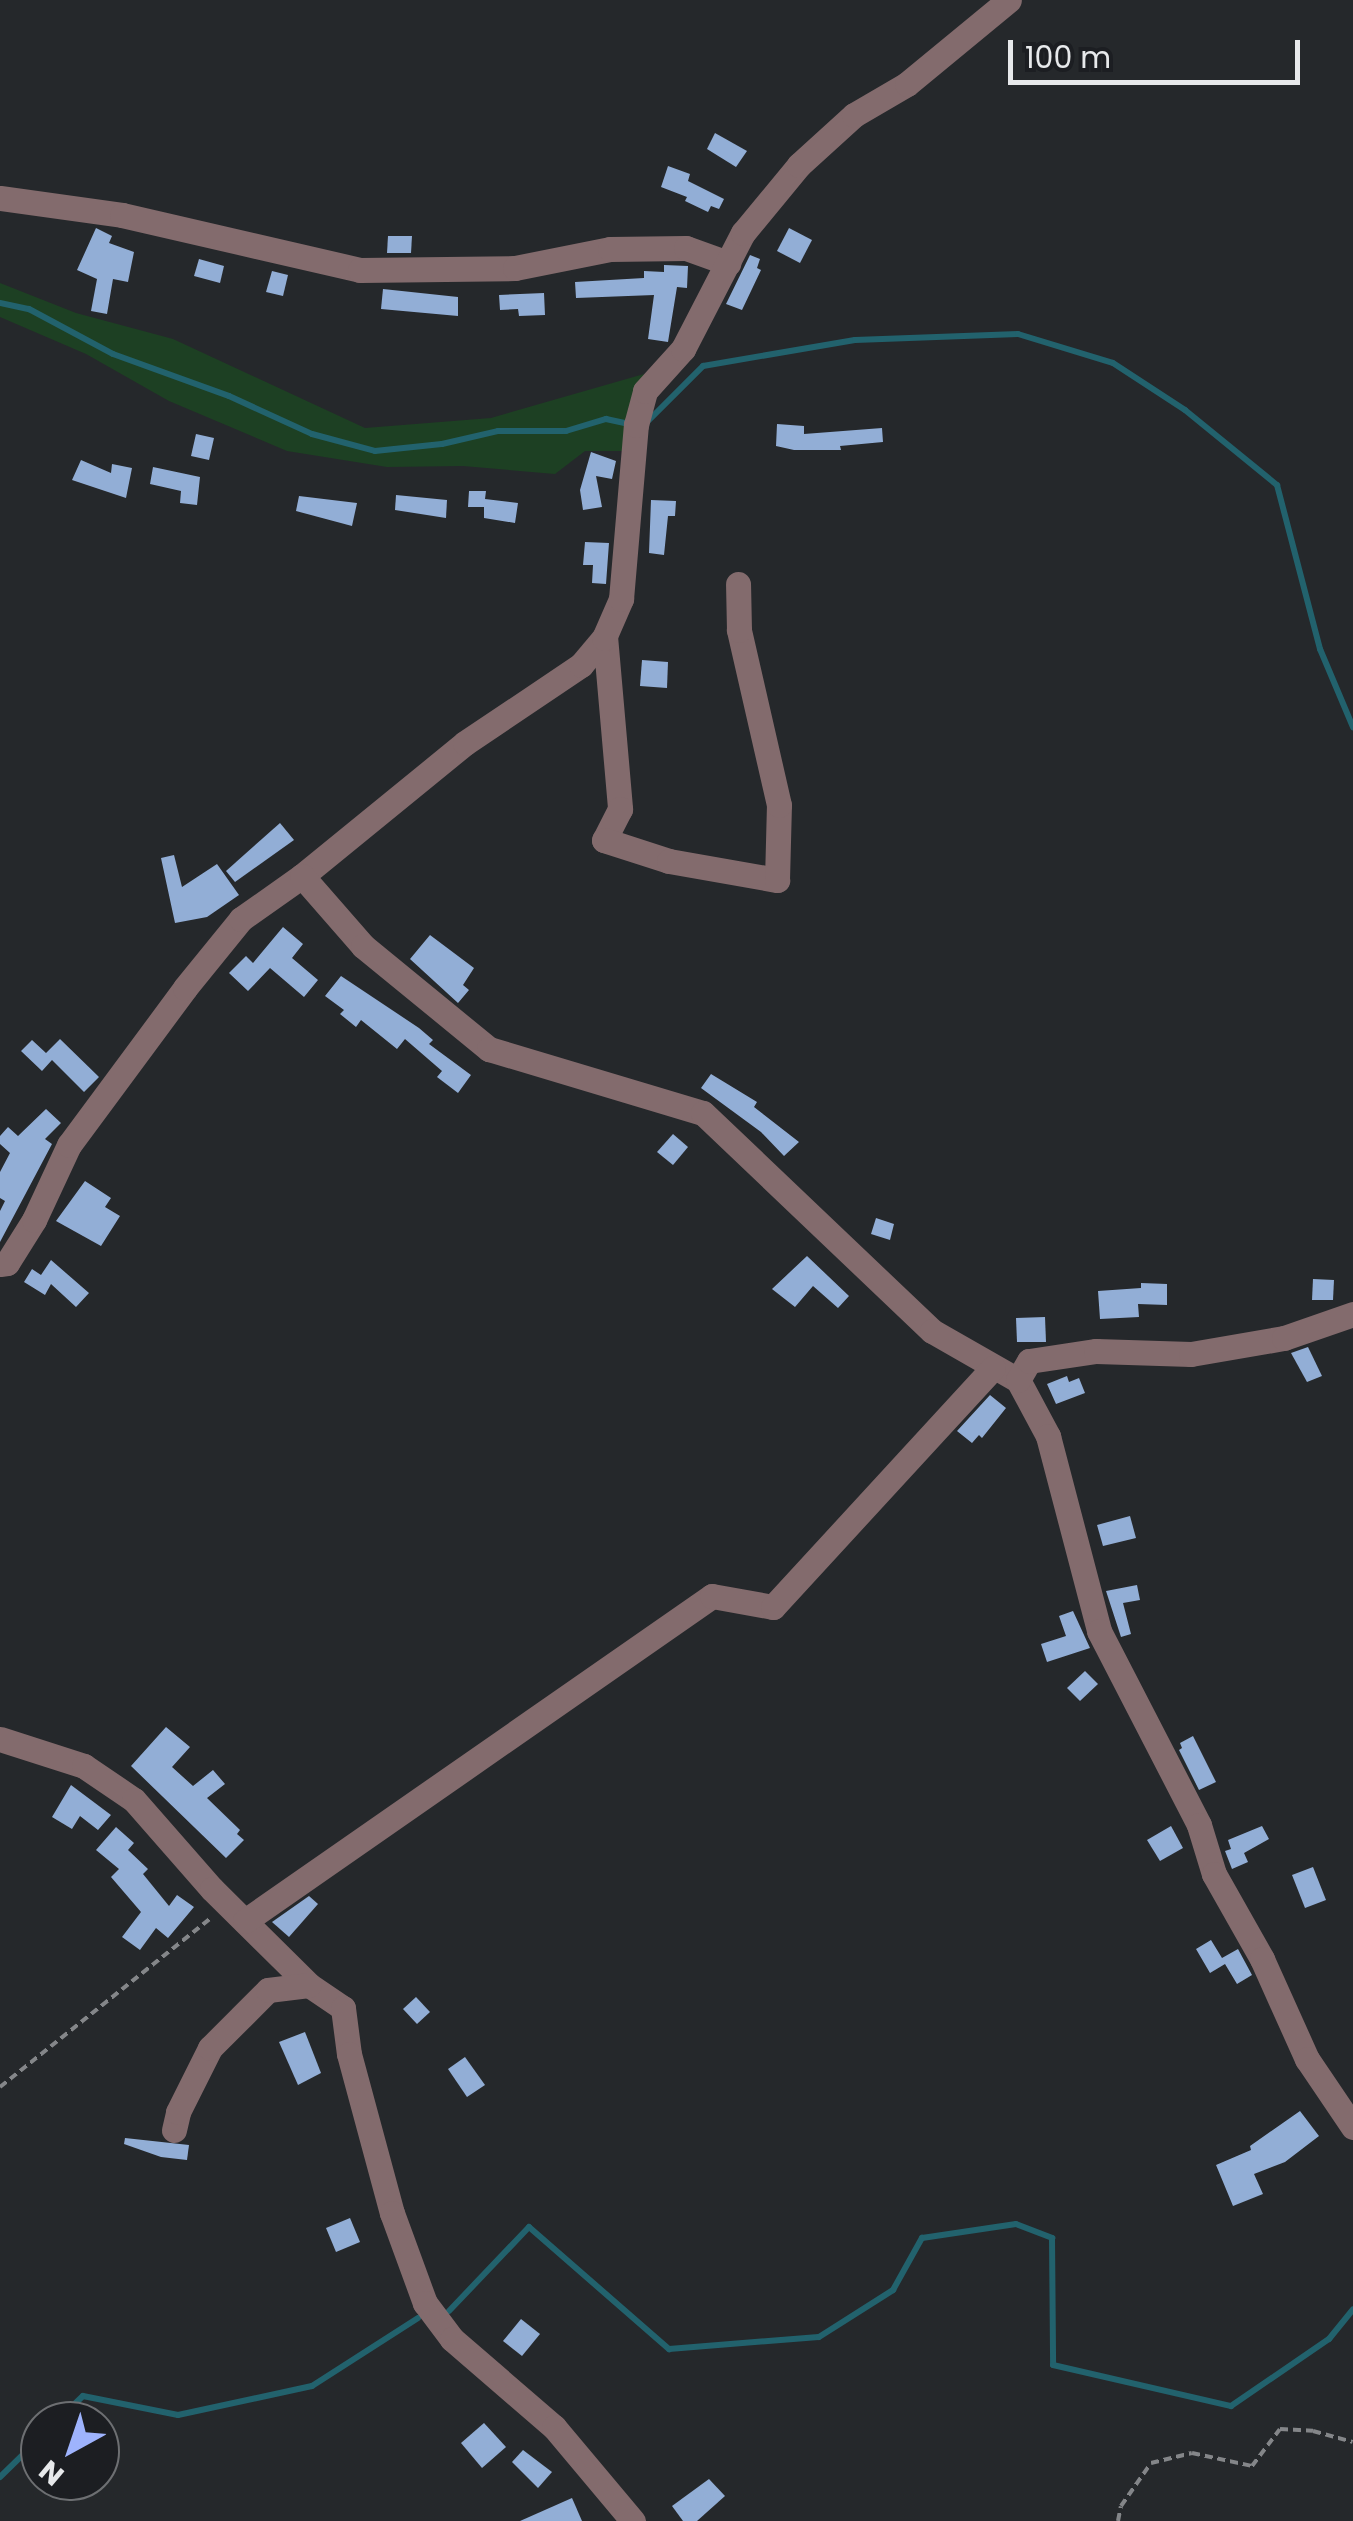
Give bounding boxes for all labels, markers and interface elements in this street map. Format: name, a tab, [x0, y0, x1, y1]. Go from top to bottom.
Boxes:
scale bar	[1013, 20, 1306, 82]
text: 100 m	[1025, 36, 1111, 79]
north arrow	[20, 2401, 120, 2501]
text: N	[31, 2451, 72, 2495]

